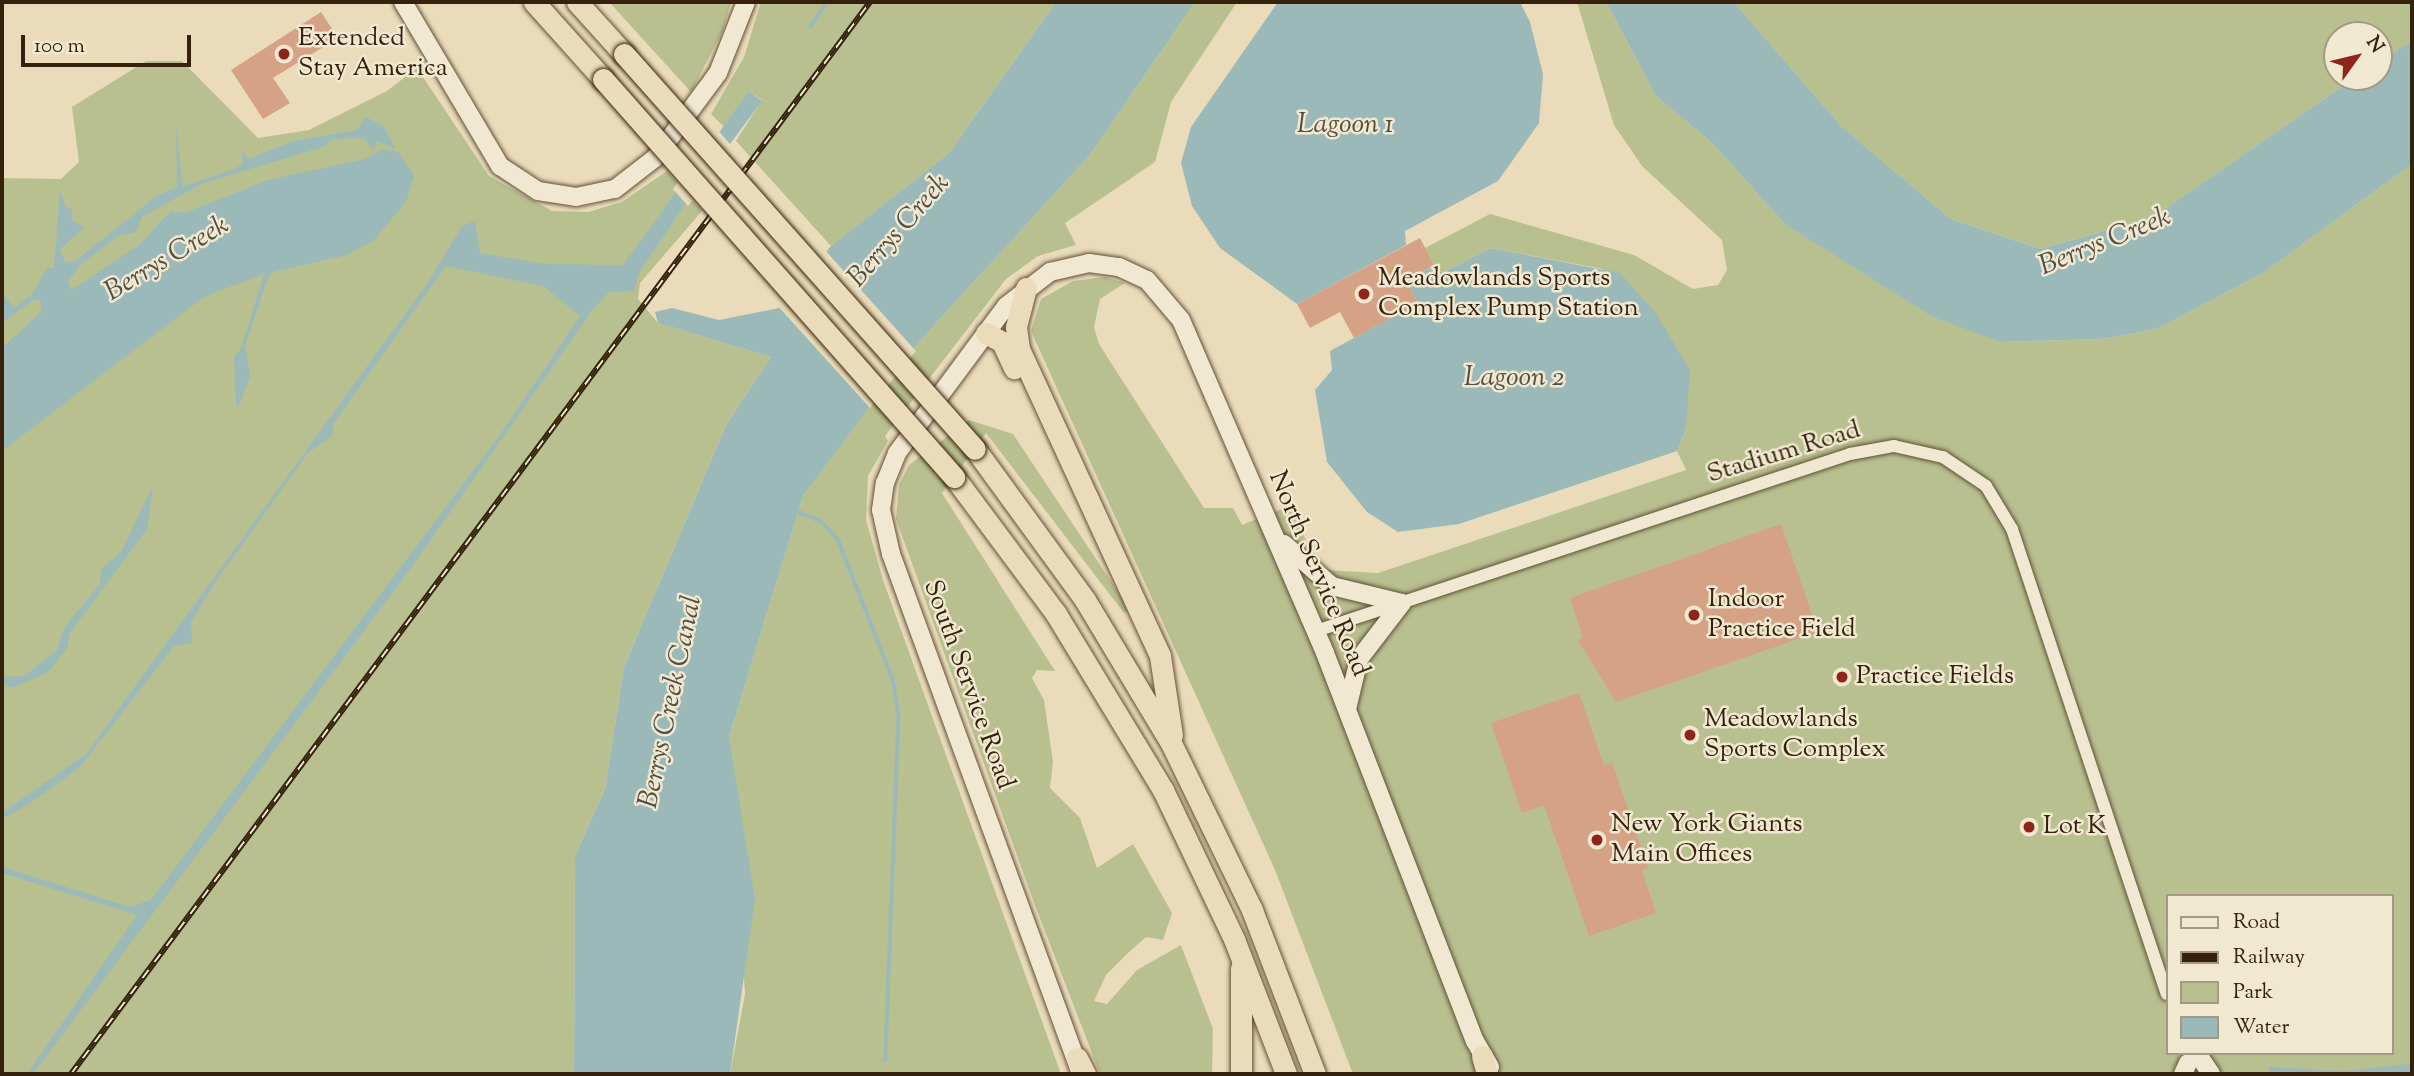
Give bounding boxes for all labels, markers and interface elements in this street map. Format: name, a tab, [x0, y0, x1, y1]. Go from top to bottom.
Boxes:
scale bar	[24, 21, 194, 65]
north arrow	[2323, 21, 2393, 91]
place label: Extended Stay America	[298, 23, 448, 84]
text: N	[2359, 31, 2390, 59]
text: 100 m	[34, 32, 85, 62]
marker: Extended Stay America	[276, 46, 292, 62]
water label: Lagoon 1	[1297, 108, 1393, 142]
water label: Berrys Creek	[841, 168, 957, 294]
water label: Berrys Creek	[2034, 200, 2176, 284]
water label: Berrys Creek	[99, 209, 235, 309]
place label: Meadowlands Sports Complex Pump Station	[1378, 263, 1639, 324]
marker: Meadowlands Sports Complex Pump Station	[1356, 286, 1372, 302]
water label: Lagoon 2	[1464, 361, 1564, 395]
street label: Stadium Road	[1704, 415, 1864, 491]
street label: North Service Road	[1261, 467, 1375, 681]
street label: South Service Road	[916, 576, 1020, 794]
place label: Indoor Practice Field	[1708, 584, 1856, 646]
water label: Berrys Creek Canal	[632, 593, 710, 811]
marker: Indoor Practice Field	[1686, 607, 1702, 623]
place label: Practice Fields	[1856, 661, 2014, 693]
marker: Practice Fields	[1834, 669, 1850, 685]
place label: Meadowlands Sports Complex	[1704, 704, 1886, 766]
marker: Meadowlands Sports Complex	[1682, 727, 1698, 743]
place label: New York Giants Main Offices	[1611, 809, 1802, 870]
place label: Lot K	[2043, 811, 2106, 843]
marker: Lot K	[2021, 819, 2037, 835]
marker: New York Giants Main Offices	[1589, 832, 1605, 848]
legend	[2166, 894, 2393, 1055]
text: Road	[2233, 908, 2280, 938]
text: Railway	[2233, 943, 2305, 973]
text: Park	[2233, 978, 2273, 1008]
text: Water	[2233, 1013, 2289, 1043]

